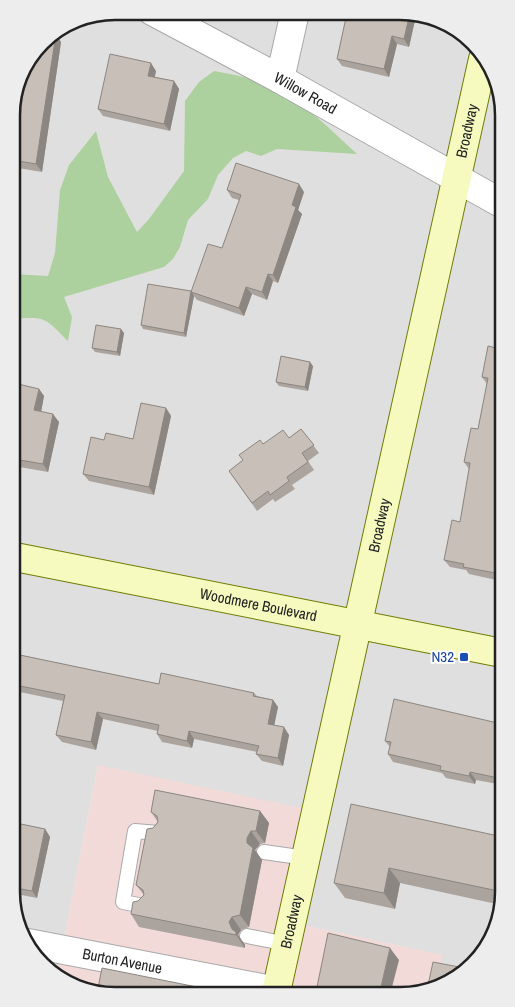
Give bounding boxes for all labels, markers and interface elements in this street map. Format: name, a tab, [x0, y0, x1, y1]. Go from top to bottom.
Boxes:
street label: Willow Road	[270, 67, 341, 119]
street label: Broadway	[450, 101, 483, 160]
street label: Broadway	[363, 495, 395, 554]
street label: Woodmere Boulevard	[198, 583, 319, 626]
place label: N32	[431, 646, 454, 667]
marker: N32	[458, 651, 470, 663]
street label: Broadway	[275, 892, 307, 951]
street label: Burton Avenue	[81, 943, 164, 979]

